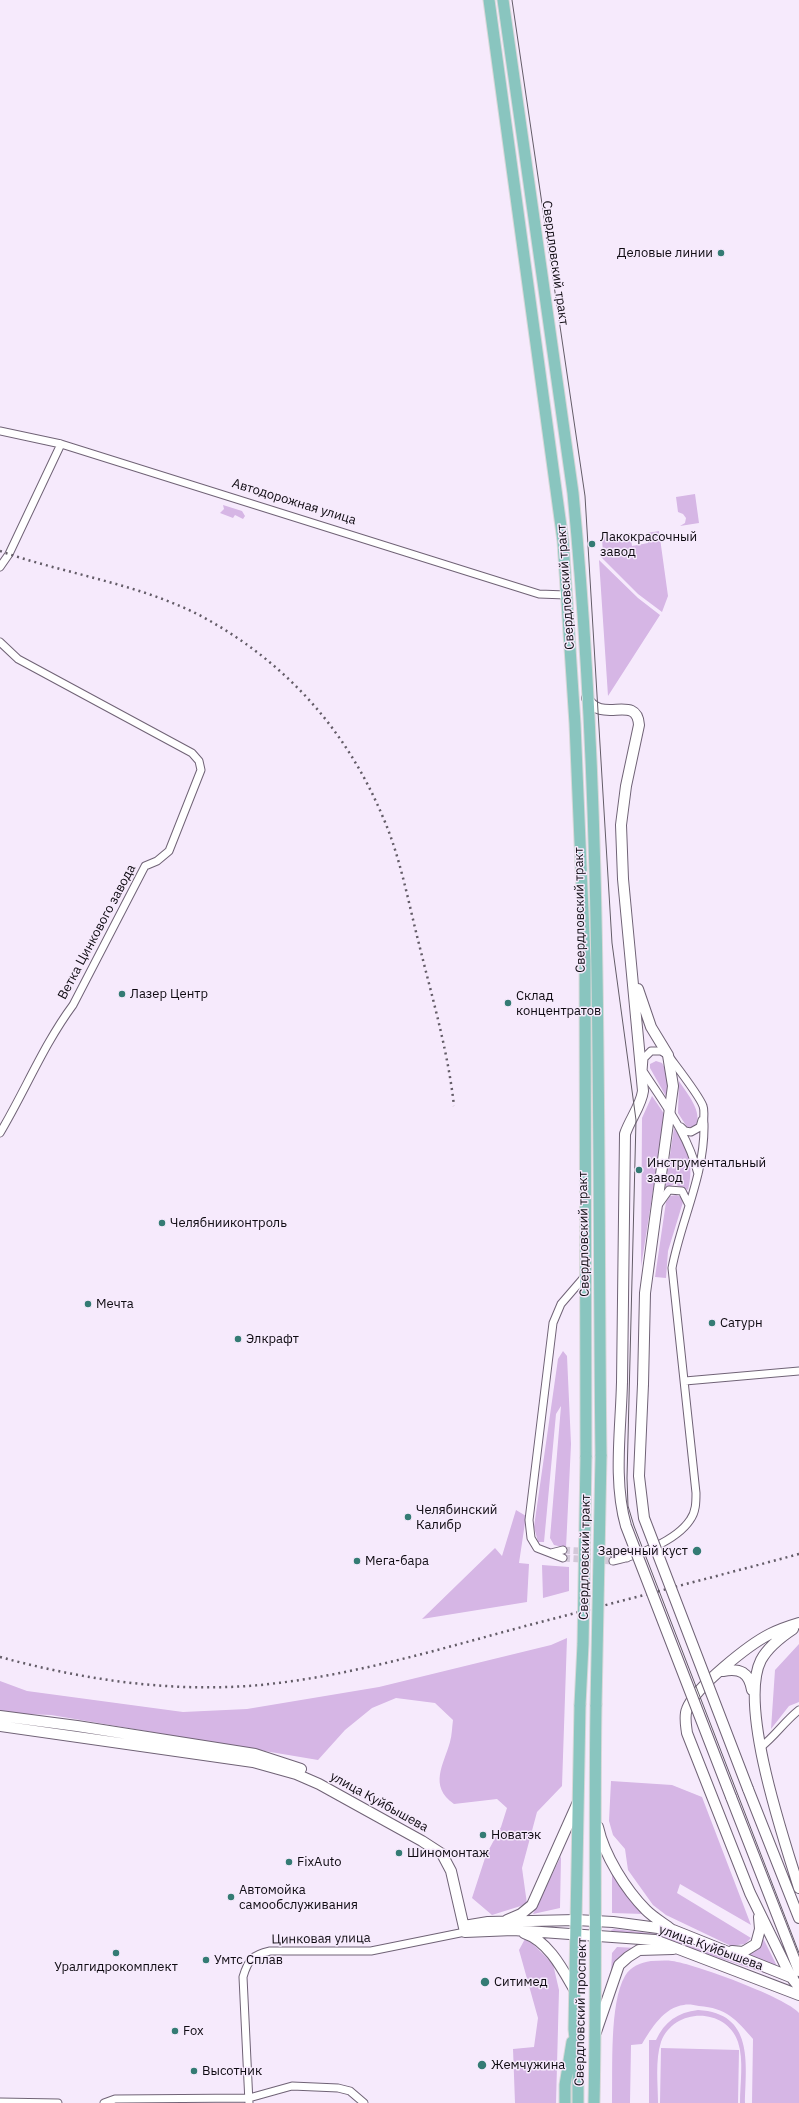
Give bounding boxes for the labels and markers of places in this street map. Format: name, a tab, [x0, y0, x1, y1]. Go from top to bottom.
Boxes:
place label: Деловые линии	[617, 245, 713, 261]
marker: Деловые линии	[716, 248, 726, 258]
place label: Лакокрасочный завод	[600, 529, 697, 560]
marker: Лакокрасочный завод	[587, 539, 597, 549]
place label: Лазер Центр	[130, 986, 208, 1002]
place label: Склад концентратов	[516, 988, 601, 1019]
marker: Лазер Центр	[117, 989, 127, 999]
marker: Склад концентратов	[503, 998, 513, 1008]
place label: Инструментальный завод	[647, 1155, 766, 1186]
marker: Инструментальный завод	[634, 1165, 644, 1175]
place label: Челябнииконтроль	[170, 1215, 287, 1231]
marker: Челябнииконтроль	[157, 1218, 167, 1228]
place label: Мечта	[96, 1296, 134, 1312]
marker: Мечта	[83, 1299, 93, 1309]
place label: Сатурн	[720, 1315, 763, 1331]
marker: Сатурн	[707, 1318, 717, 1328]
place label: Элкрафт	[246, 1331, 299, 1347]
marker: Элкрафт	[233, 1334, 243, 1344]
place label: Челябинский Калибр	[416, 1502, 497, 1533]
marker: Челябинский Калибр	[403, 1512, 413, 1522]
place label: Заречный куст	[598, 1543, 688, 1559]
marker: Заречный куст	[691, 1545, 703, 1557]
place label: Мега-бара	[365, 1553, 429, 1569]
marker: Мега-бара	[352, 1556, 362, 1566]
place label: Новатэк	[491, 1827, 541, 1843]
marker: Новатэк	[478, 1830, 488, 1840]
place label: Шиномонтаж	[407, 1845, 489, 1861]
marker: Шиномонтаж	[394, 1848, 404, 1858]
place label: FixAuto	[297, 1854, 342, 1870]
marker: FixAuto	[284, 1857, 294, 1867]
place label: Автомойка самообслуживания	[239, 1882, 358, 1913]
marker: Автомойка самообслуживания	[226, 1892, 236, 1902]
marker: Уралгидрокомплект	[111, 1948, 121, 1958]
place label: Умтс Сплав	[214, 1952, 283, 1968]
marker: Умтс Сплав	[201, 1955, 211, 1965]
place label: Уралгидрокомплект	[54, 1959, 178, 1975]
place label: Ситимед	[494, 1974, 547, 1990]
marker: Ситимед	[479, 1976, 491, 1988]
place label: Fox	[183, 2023, 204, 2039]
marker: Fox	[170, 2026, 180, 2036]
place label: Жемчужина	[491, 2057, 565, 2073]
marker: Жемчужина	[476, 2059, 488, 2071]
place label: Высотник	[202, 2063, 262, 2079]
marker: Высотник	[189, 2066, 199, 2076]

